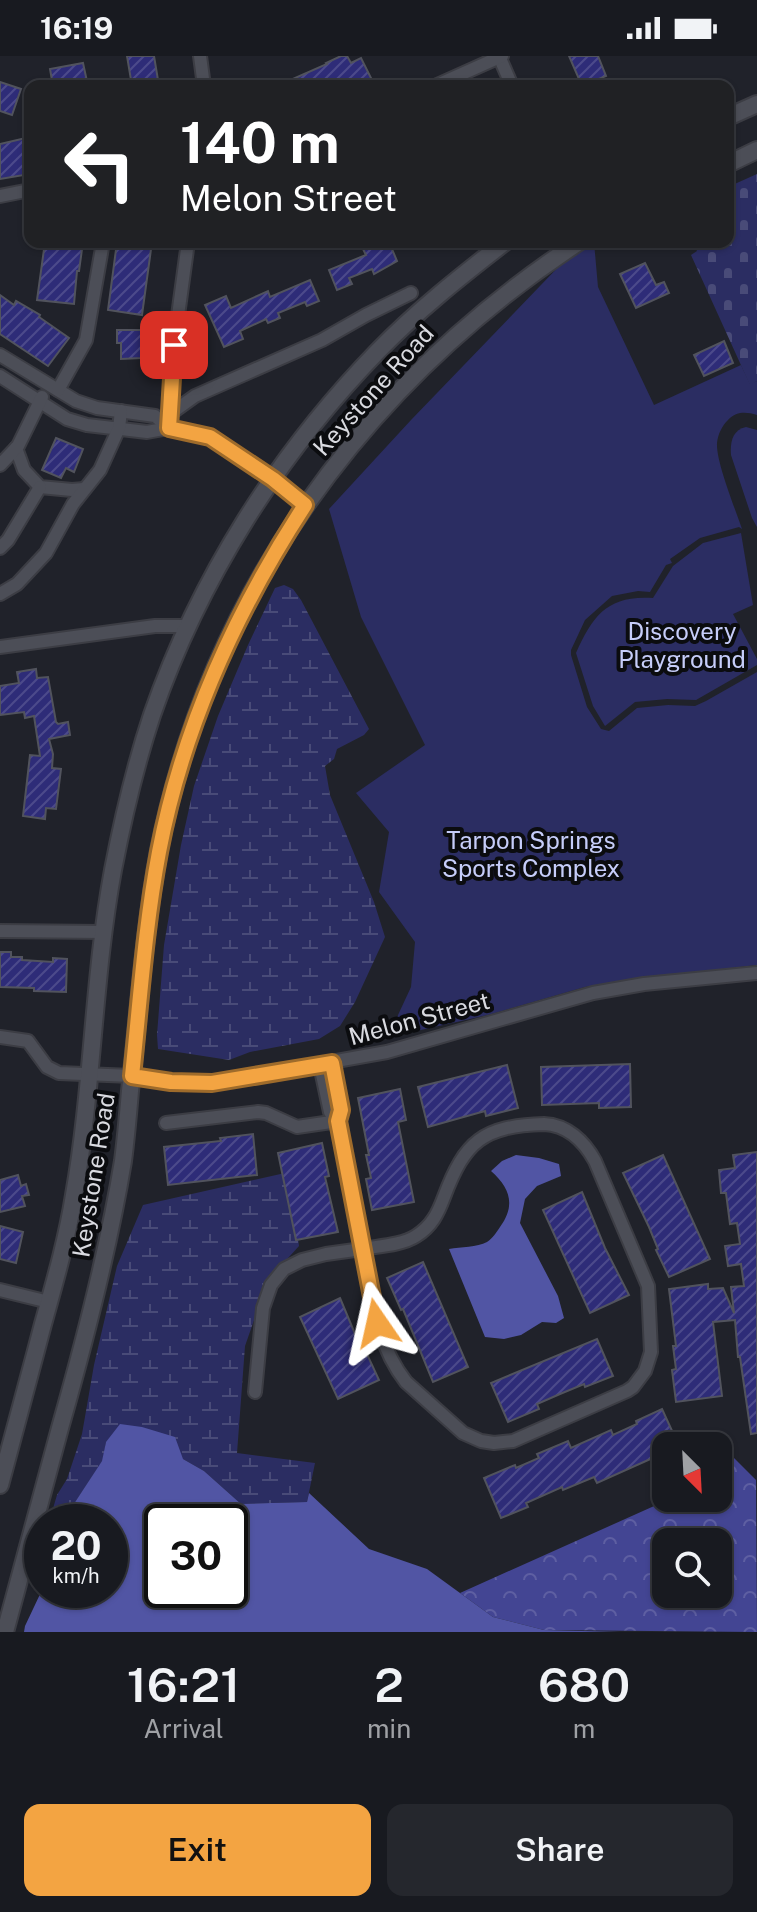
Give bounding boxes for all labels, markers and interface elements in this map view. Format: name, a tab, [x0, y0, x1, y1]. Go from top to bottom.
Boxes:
text: 16:19	[40, 10, 113, 46]
text: 140 m	[180, 110, 340, 176]
icon: left	[48, 112, 152, 216]
text: Melon Street	[180, 177, 397, 219]
pin	[140, 311, 208, 379]
street label: Keystone Road	[307, 319, 439, 461]
icon: arrive	[152, 323, 196, 367]
park label: Discovery Playground	[618, 617, 746, 673]
park label: Tarpon Springs Sports Complex	[442, 826, 620, 882]
street label: Melon Street	[345, 986, 493, 1050]
street label: Keystone Road	[66, 1091, 120, 1259]
position arrow	[335, 1281, 419, 1365]
north arrow	[652, 1432, 732, 1512]
map controls	[652, 1432, 732, 1608]
speed limit sign: 30	[144, 1504, 248, 1608]
text: 20	[50, 1522, 102, 1569]
button: search	[652, 1528, 732, 1608]
text: km/h	[52, 1564, 100, 1588]
text: 16:21	[127, 1656, 240, 1713]
text: 2	[374, 1656, 404, 1713]
text: 680	[538, 1656, 630, 1713]
text: Arrival	[143, 1713, 224, 1744]
text: min	[367, 1713, 411, 1744]
text: m	[573, 1713, 595, 1744]
button: Exit	[24, 1804, 371, 1896]
button: Share	[387, 1804, 733, 1896]

